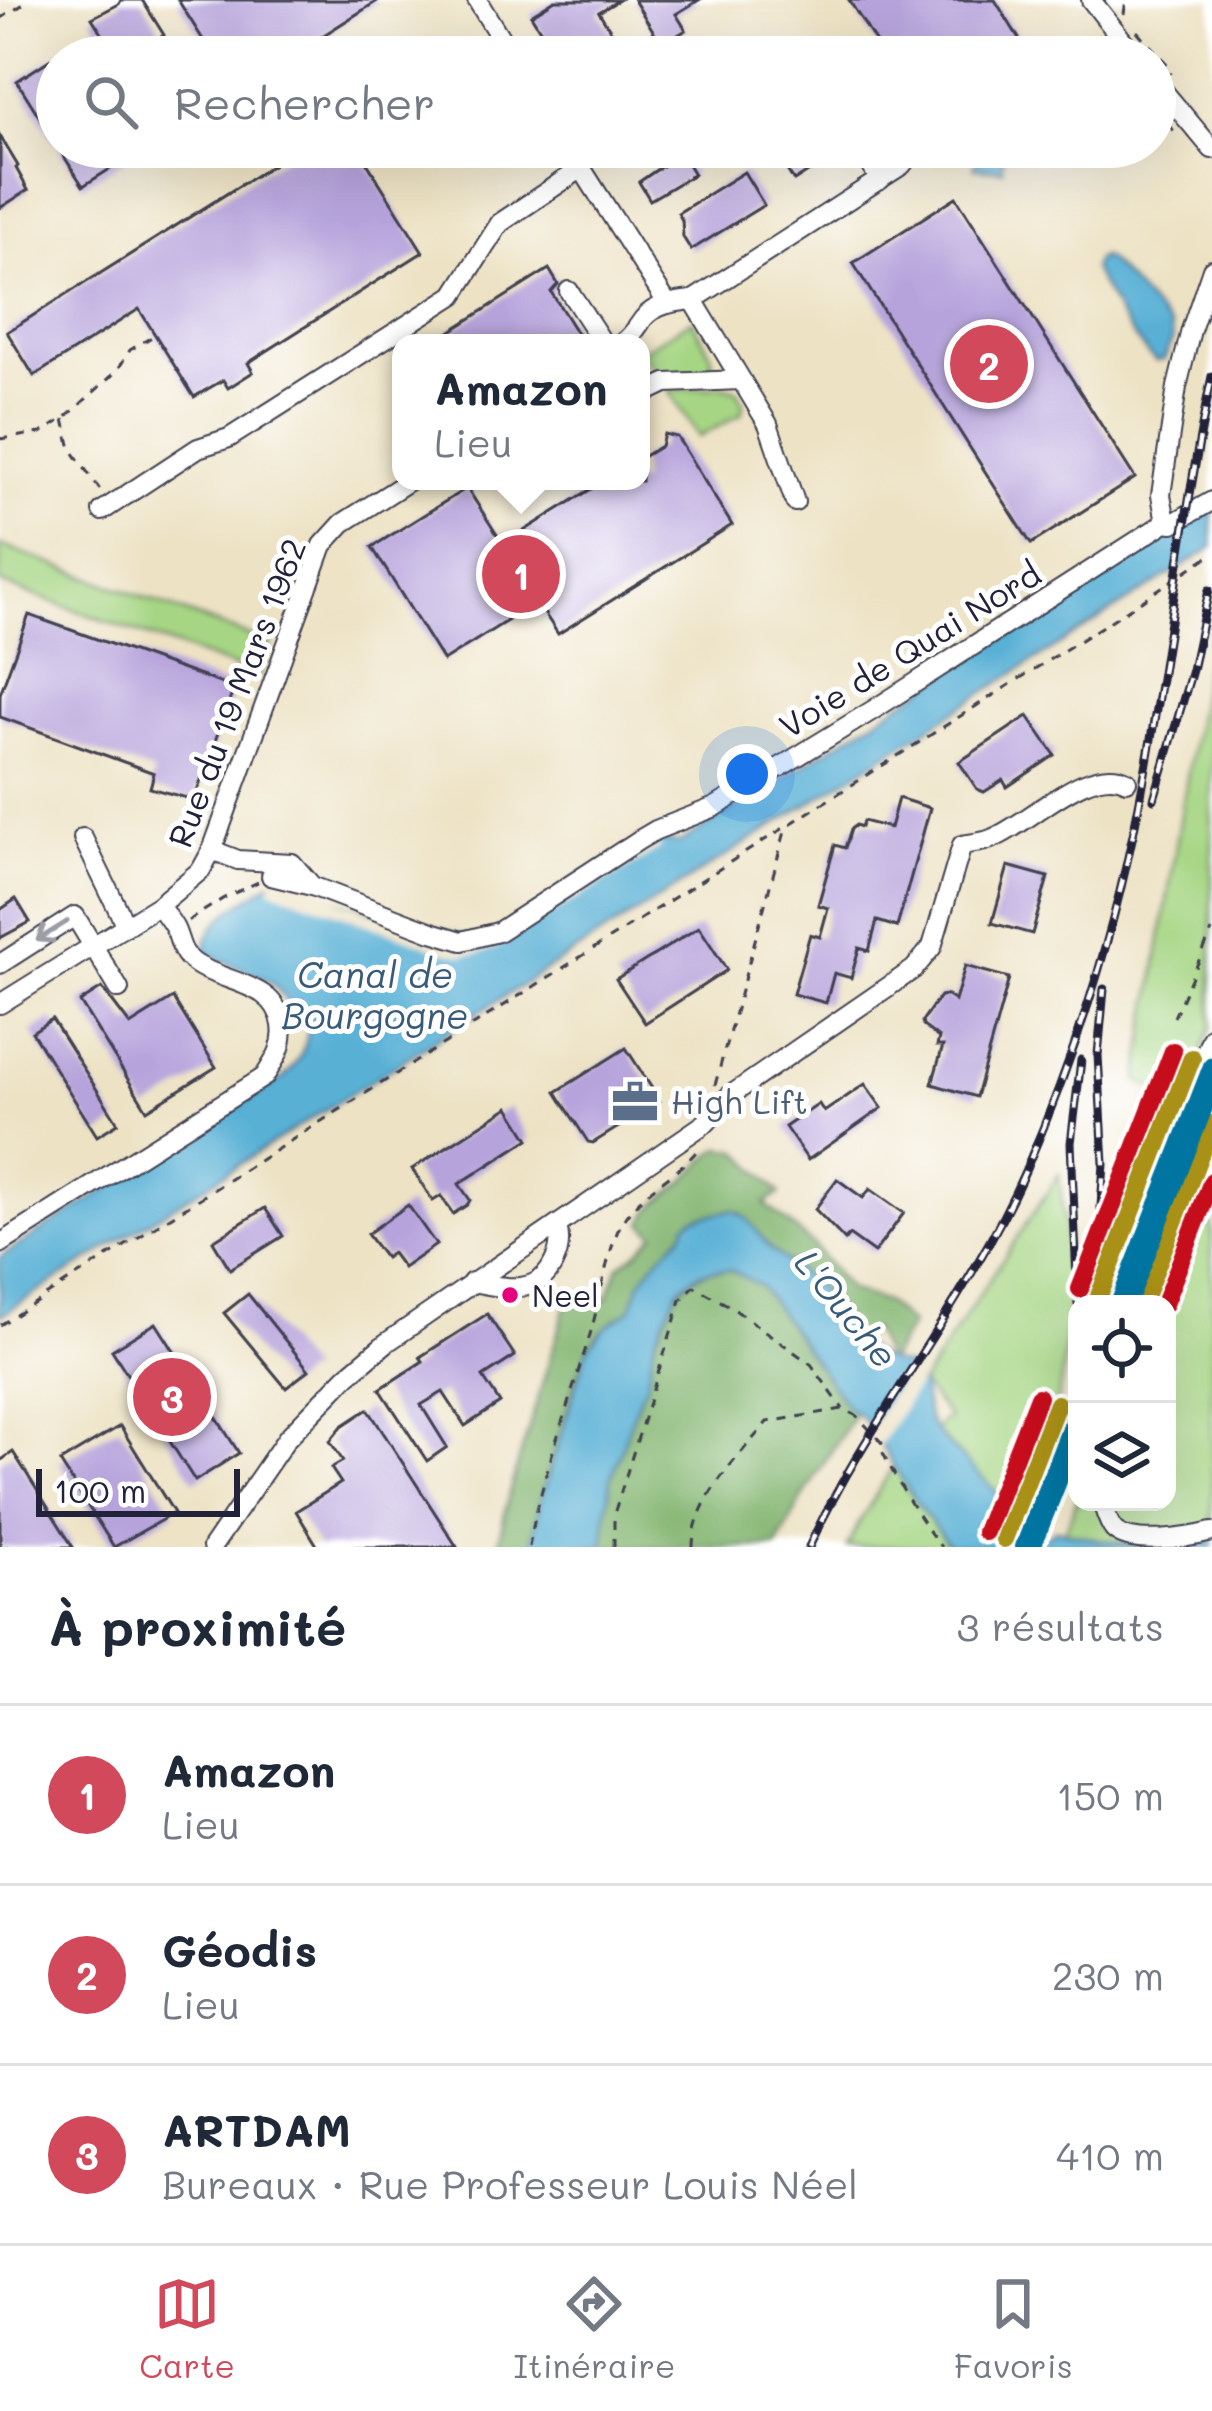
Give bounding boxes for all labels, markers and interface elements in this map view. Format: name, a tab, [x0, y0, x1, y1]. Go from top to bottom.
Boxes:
search box	[36, 36, 1176, 168]
icon: search	[78, 69, 144, 135]
text: Rechercher	[174, 73, 435, 131]
pin: 2	[950, 319, 1028, 409]
popup	[392, 334, 650, 490]
text: Amazon	[434, 358, 608, 416]
text: Lieu	[434, 416, 512, 467]
pin: 1	[482, 529, 560, 619]
street label: Rue du 19 Mars 1962	[157, 532, 314, 853]
street label: Voie de Quai Nord	[771, 551, 1048, 747]
your location	[717, 744, 777, 804]
one-way arrow	[36, 919, 70, 943]
water label: Canal de Bourgogne	[282, 950, 468, 1038]
office icon: High Lift	[610, 1077, 660, 1127]
place label: High Lift	[671, 1079, 808, 1122]
water label: L'Ouche	[785, 1239, 909, 1377]
place label: Neel	[532, 1275, 599, 1315]
marker: Neel	[499, 1284, 521, 1306]
map controls	[1068, 1295, 1176, 1511]
button: locate	[1068, 1295, 1176, 1403]
pin: 3	[133, 1352, 211, 1442]
button: layers	[1068, 1403, 1176, 1511]
scale bar	[36, 1463, 240, 1516]
text: 100 m	[54, 1468, 146, 1511]
text: À proximité	[48, 1592, 346, 1659]
text: 3 résultats	[957, 1600, 1164, 1651]
text: Amazon	[162, 1740, 335, 1798]
text: 1	[78, 1769, 96, 1820]
text: 150 m	[1056, 1769, 1164, 1820]
text: Lieu	[162, 1798, 240, 1849]
text: Géodis	[162, 1920, 317, 1978]
text: 2	[76, 1949, 98, 2000]
text: 230 m	[1052, 1949, 1164, 2000]
text: Lieu	[162, 1978, 240, 2029]
text: ARTDAM	[162, 2100, 351, 2158]
text: 3	[75, 2129, 99, 2180]
text: 410 m	[1056, 2129, 1164, 2180]
text: Bureaux · Rue Professeur Louis Néel	[162, 2158, 858, 2209]
tab: Carte	[139, 2271, 235, 2386]
tab: Itinéraire	[513, 2271, 675, 2386]
tab: Favoris	[954, 2271, 1073, 2386]

